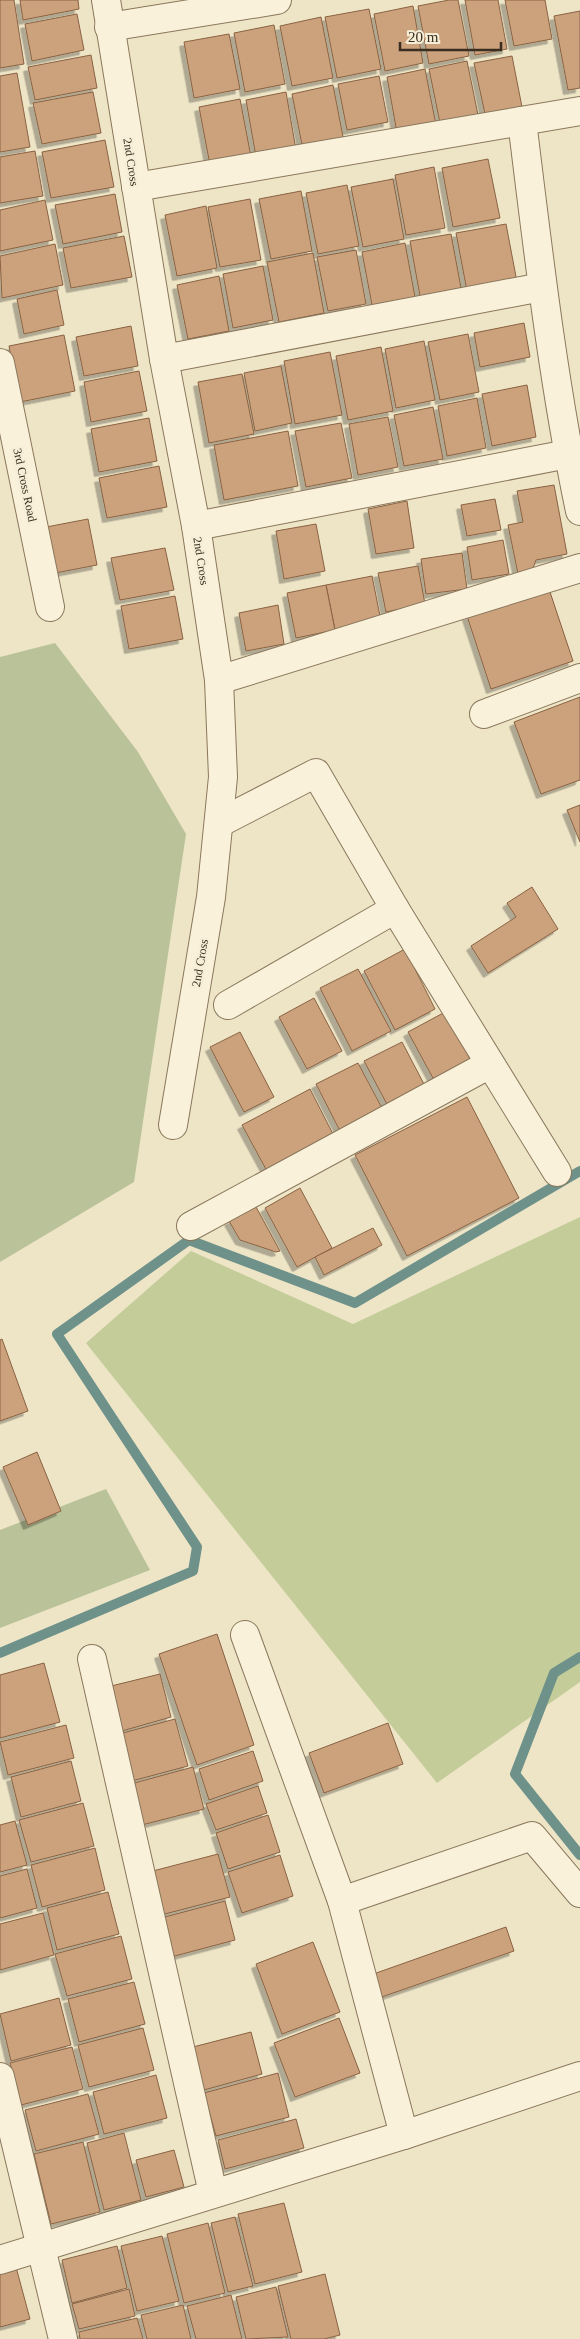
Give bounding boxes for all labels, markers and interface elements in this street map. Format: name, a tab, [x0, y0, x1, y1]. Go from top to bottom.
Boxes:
scale bar	[400, 20, 501, 52]
text: 20 m	[408, 29, 439, 45]
street label: 2nd Cross	[120, 137, 142, 187]
street label: 3rd Cross Road	[10, 447, 40, 523]
street label: 2nd Cross	[190, 536, 212, 586]
street label: 2nd Cross	[189, 938, 211, 988]

